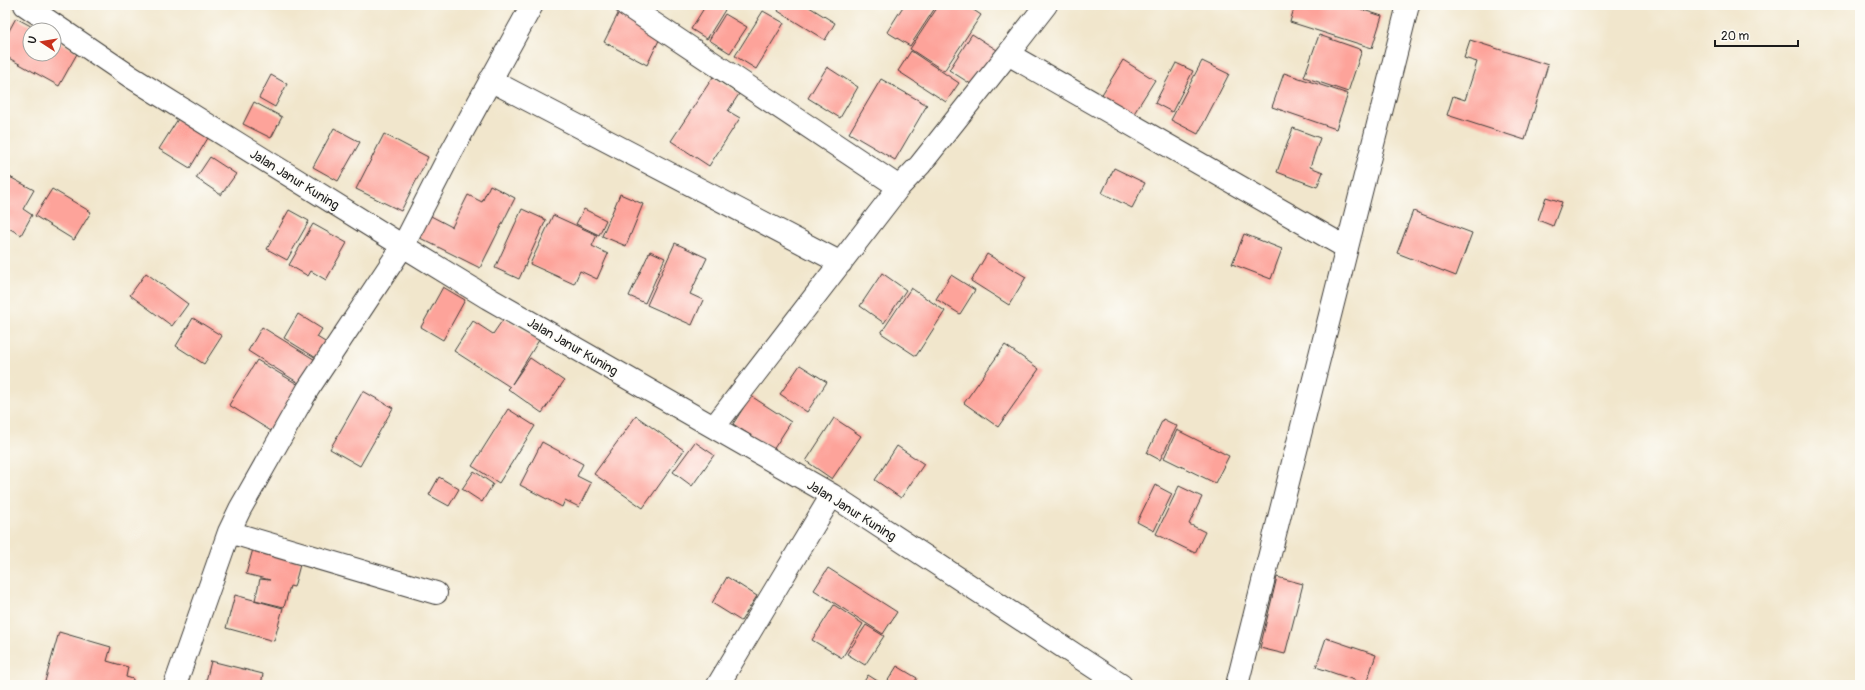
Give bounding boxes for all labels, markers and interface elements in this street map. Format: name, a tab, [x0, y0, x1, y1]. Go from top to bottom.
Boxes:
north arrow	[22, 22, 62, 62]
scale bar	[1715, 22, 1798, 48]
text: 20 m	[1721, 29, 1750, 44]
text: U	[26, 35, 40, 45]
street label: Jalan Janur Kuning	[247, 146, 342, 214]
street label: Jalan Janur Kuning	[524, 314, 621, 380]
street label: Jalan Janur Kuning	[804, 477, 899, 545]

